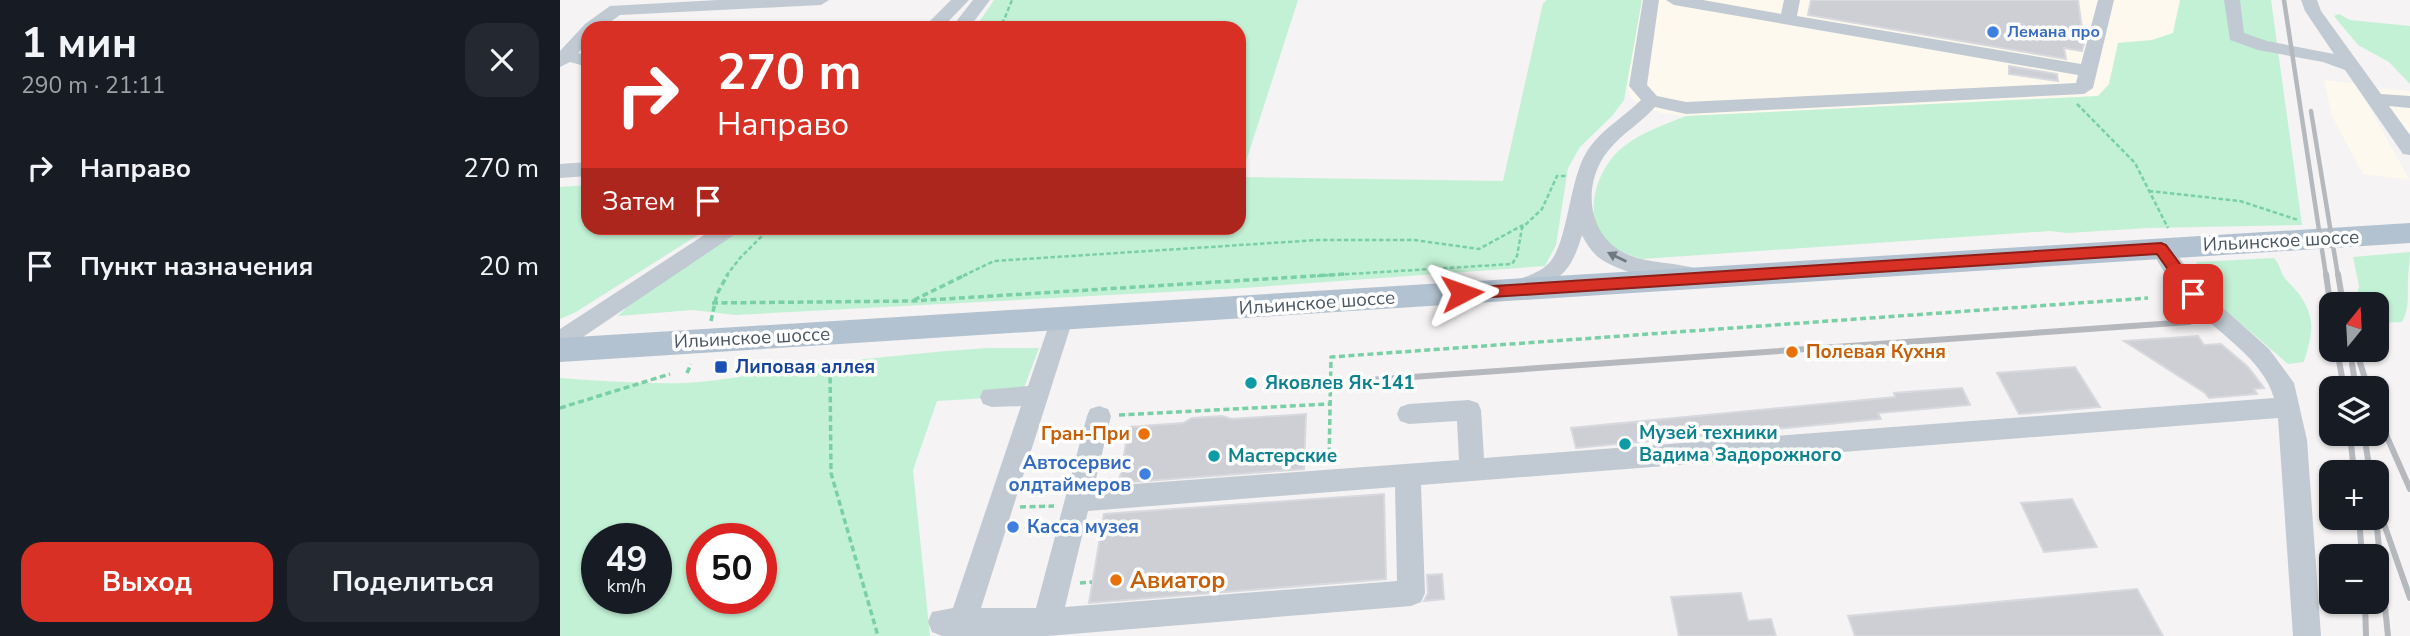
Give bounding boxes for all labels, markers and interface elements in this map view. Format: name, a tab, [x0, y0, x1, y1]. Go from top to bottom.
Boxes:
text: 1 мин	[21, 15, 137, 72]
place label: Лемана про	[2007, 21, 2100, 43]
button: close	[465, 23, 539, 97]
marker: Лемана про	[1985, 24, 2001, 40]
text: 270 m	[717, 39, 861, 106]
icon: right	[602, 49, 693, 140]
text: 290 m · 21:11	[21, 70, 166, 101]
text: Направо	[717, 103, 849, 146]
icon: right	[21, 149, 59, 187]
text: Направо	[80, 151, 191, 186]
text: 270 m	[463, 151, 539, 186]
icon: arrive	[689, 182, 727, 220]
text: Затем	[602, 184, 675, 219]
street label: Ильинское шоссе	[2202, 224, 2360, 258]
icon: arrive	[21, 247, 59, 285]
text: Пункт назначения	[80, 249, 313, 284]
text: 20 m	[479, 249, 539, 284]
one-way arrow	[1607, 252, 1627, 263]
position arrow	[1425, 256, 1499, 330]
pin	[2163, 264, 2223, 324]
icon: arrive	[2174, 275, 2212, 313]
street label: Ильинское шоссе	[1238, 285, 1396, 321]
north arrow	[2319, 292, 2389, 362]
map controls	[2319, 292, 2389, 614]
street label: Ильинское шоссе	[673, 321, 831, 355]
place label: Полевая Кухня	[1806, 339, 1946, 365]
marker: Полевая Кухня	[1784, 344, 1800, 360]
place label: Липовая аллея	[735, 354, 875, 380]
marker: Липовая аллея	[713, 359, 729, 375]
place label: Яковлев Як-141	[1265, 370, 1415, 396]
marker: Яковлев Як-141	[1243, 375, 1259, 391]
button: layers	[2319, 376, 2389, 446]
place label: Музей техники Вадима Задорожного	[1639, 420, 1842, 468]
place label: Гран-При	[1041, 421, 1130, 447]
marker: Гран-При	[1136, 426, 1152, 442]
marker: Музей техники Вадима Задорожного	[1617, 436, 1633, 452]
place label: Мастерские	[1228, 443, 1337, 469]
marker: Мастерские	[1206, 448, 1222, 464]
place label: Автосервис олдтаймеров	[1009, 450, 1131, 498]
button: +	[2319, 460, 2389, 530]
marker: Автосервис олдтаймеров	[1137, 466, 1153, 482]
place label: Касса музея	[1027, 514, 1139, 540]
marker: Касса музея	[1005, 519, 1021, 535]
speed limit sign: 50	[686, 523, 777, 614]
text: 49	[605, 536, 648, 583]
button: Выход	[21, 542, 273, 622]
button: Поделиться	[287, 542, 539, 622]
button: −	[2319, 544, 2389, 614]
place label: Авиатор	[1130, 565, 1225, 596]
marker: Авиатор	[1108, 572, 1124, 588]
text: km/h	[607, 574, 646, 598]

